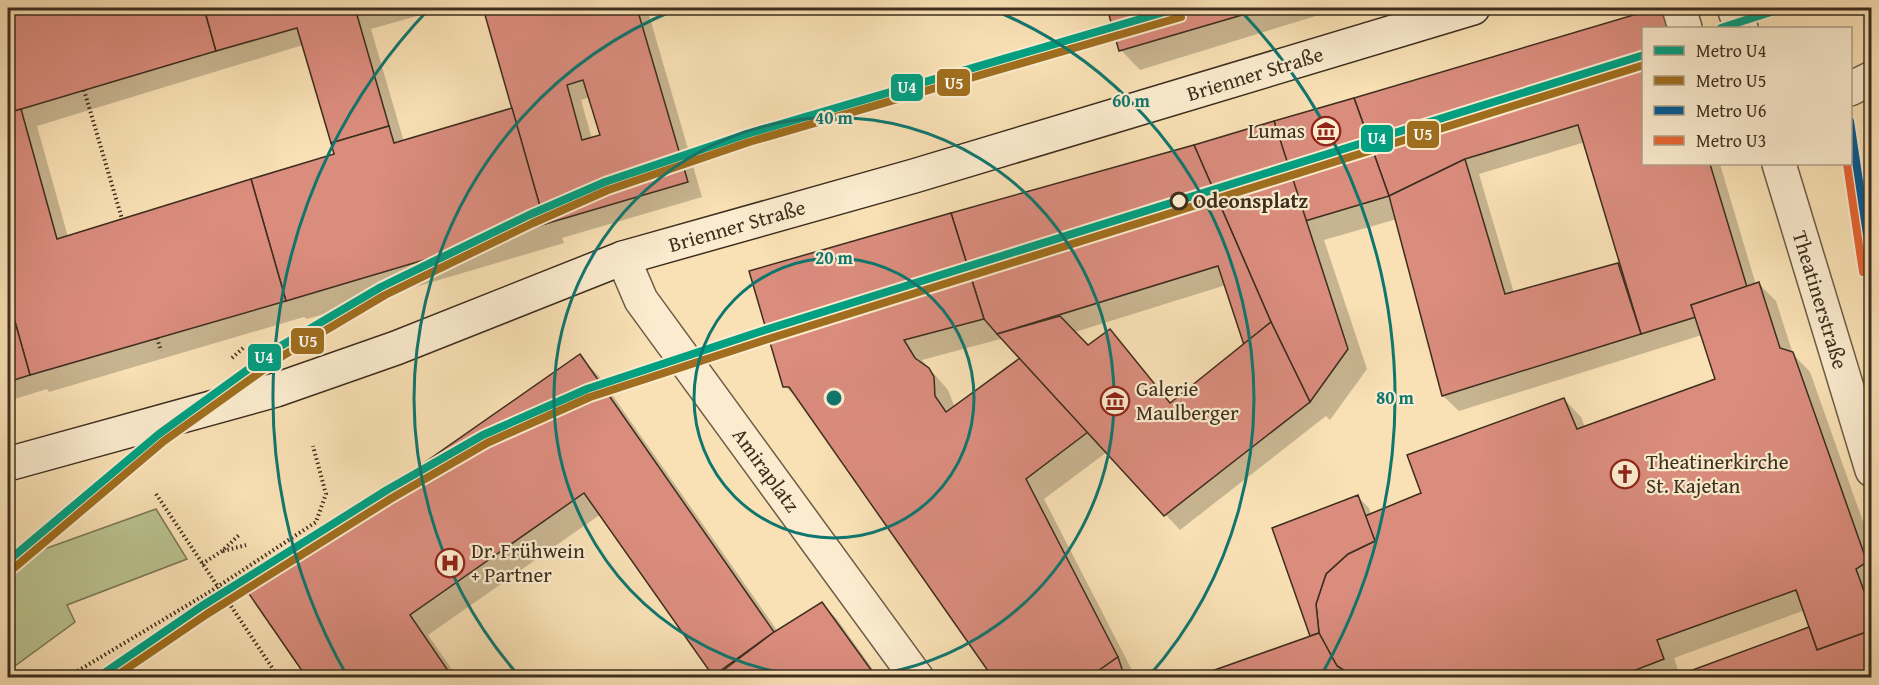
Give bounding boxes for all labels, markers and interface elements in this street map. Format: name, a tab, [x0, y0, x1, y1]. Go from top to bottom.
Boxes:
legend	[1642, 27, 1852, 165]
text: Metro U4	[1696, 37, 1766, 64]
street label: Brienner Straße	[1183, 38, 1327, 109]
text: Metro U5	[1696, 67, 1766, 94]
line badge: U5	[936, 68, 971, 97]
text: U5	[944, 71, 964, 95]
line badge: U4	[890, 73, 924, 102]
text: U4	[897, 75, 917, 99]
text: 60 m	[1112, 87, 1151, 114]
text: Metro U6	[1696, 97, 1766, 124]
text: 40 m	[815, 104, 854, 131]
place label: Lumas	[1248, 115, 1305, 146]
museum icon: Lumas	[1310, 115, 1342, 147]
line badge: U5	[1406, 120, 1440, 149]
text: U5	[1413, 122, 1433, 146]
line badge: U4	[1360, 124, 1394, 153]
text: U4	[1367, 126, 1387, 150]
text: Metro U3	[1696, 127, 1766, 154]
place label: Odeonsplatz	[1193, 185, 1308, 216]
street label: Brienner Straße	[665, 191, 809, 260]
marker: Odeonsplatz	[1170, 192, 1188, 210]
street label: Theatinerstraße	[1785, 227, 1856, 373]
text: 20 m	[815, 244, 854, 271]
line badge: U5	[290, 327, 325, 355]
text: U5	[298, 329, 318, 353]
line badge: U4	[247, 343, 282, 372]
text: U4	[254, 345, 274, 369]
place label: Galerie Maulberger	[1136, 373, 1239, 428]
text: 80 m	[1376, 384, 1415, 411]
museum icon: Galerie Maulberger	[1099, 385, 1131, 417]
centre of rings	[824, 388, 844, 408]
street label: Amiraplatz	[725, 421, 808, 518]
place label: Theatinerkirche St. Kajetan	[1646, 446, 1789, 501]
church icon: Theatinerkirche St. Kajetan	[1609, 458, 1641, 490]
place label: Dr. Frühwein + Partner	[471, 535, 585, 590]
hospital icon: Dr. Frühwein + Partner	[434, 547, 466, 579]

